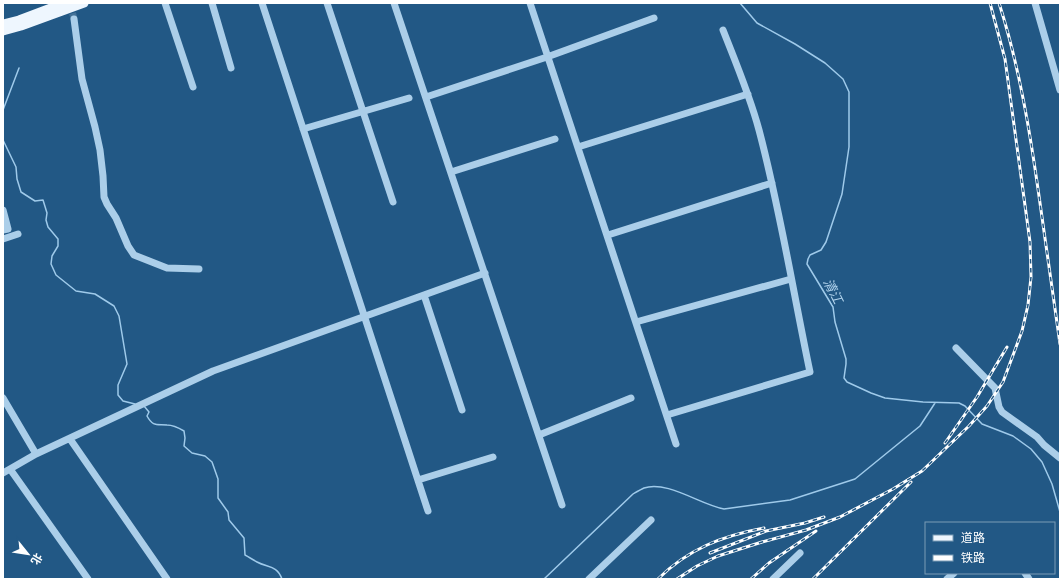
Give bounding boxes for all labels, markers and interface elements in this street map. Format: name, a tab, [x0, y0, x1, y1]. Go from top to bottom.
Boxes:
water label: 清江	[820, 276, 847, 308]
legend	[925, 522, 1055, 574]
text: 道路	[961, 530, 985, 545]
north arrow	[8, 534, 48, 574]
text: 铁路	[961, 550, 985, 565]
text: 北	[28, 551, 45, 567]

